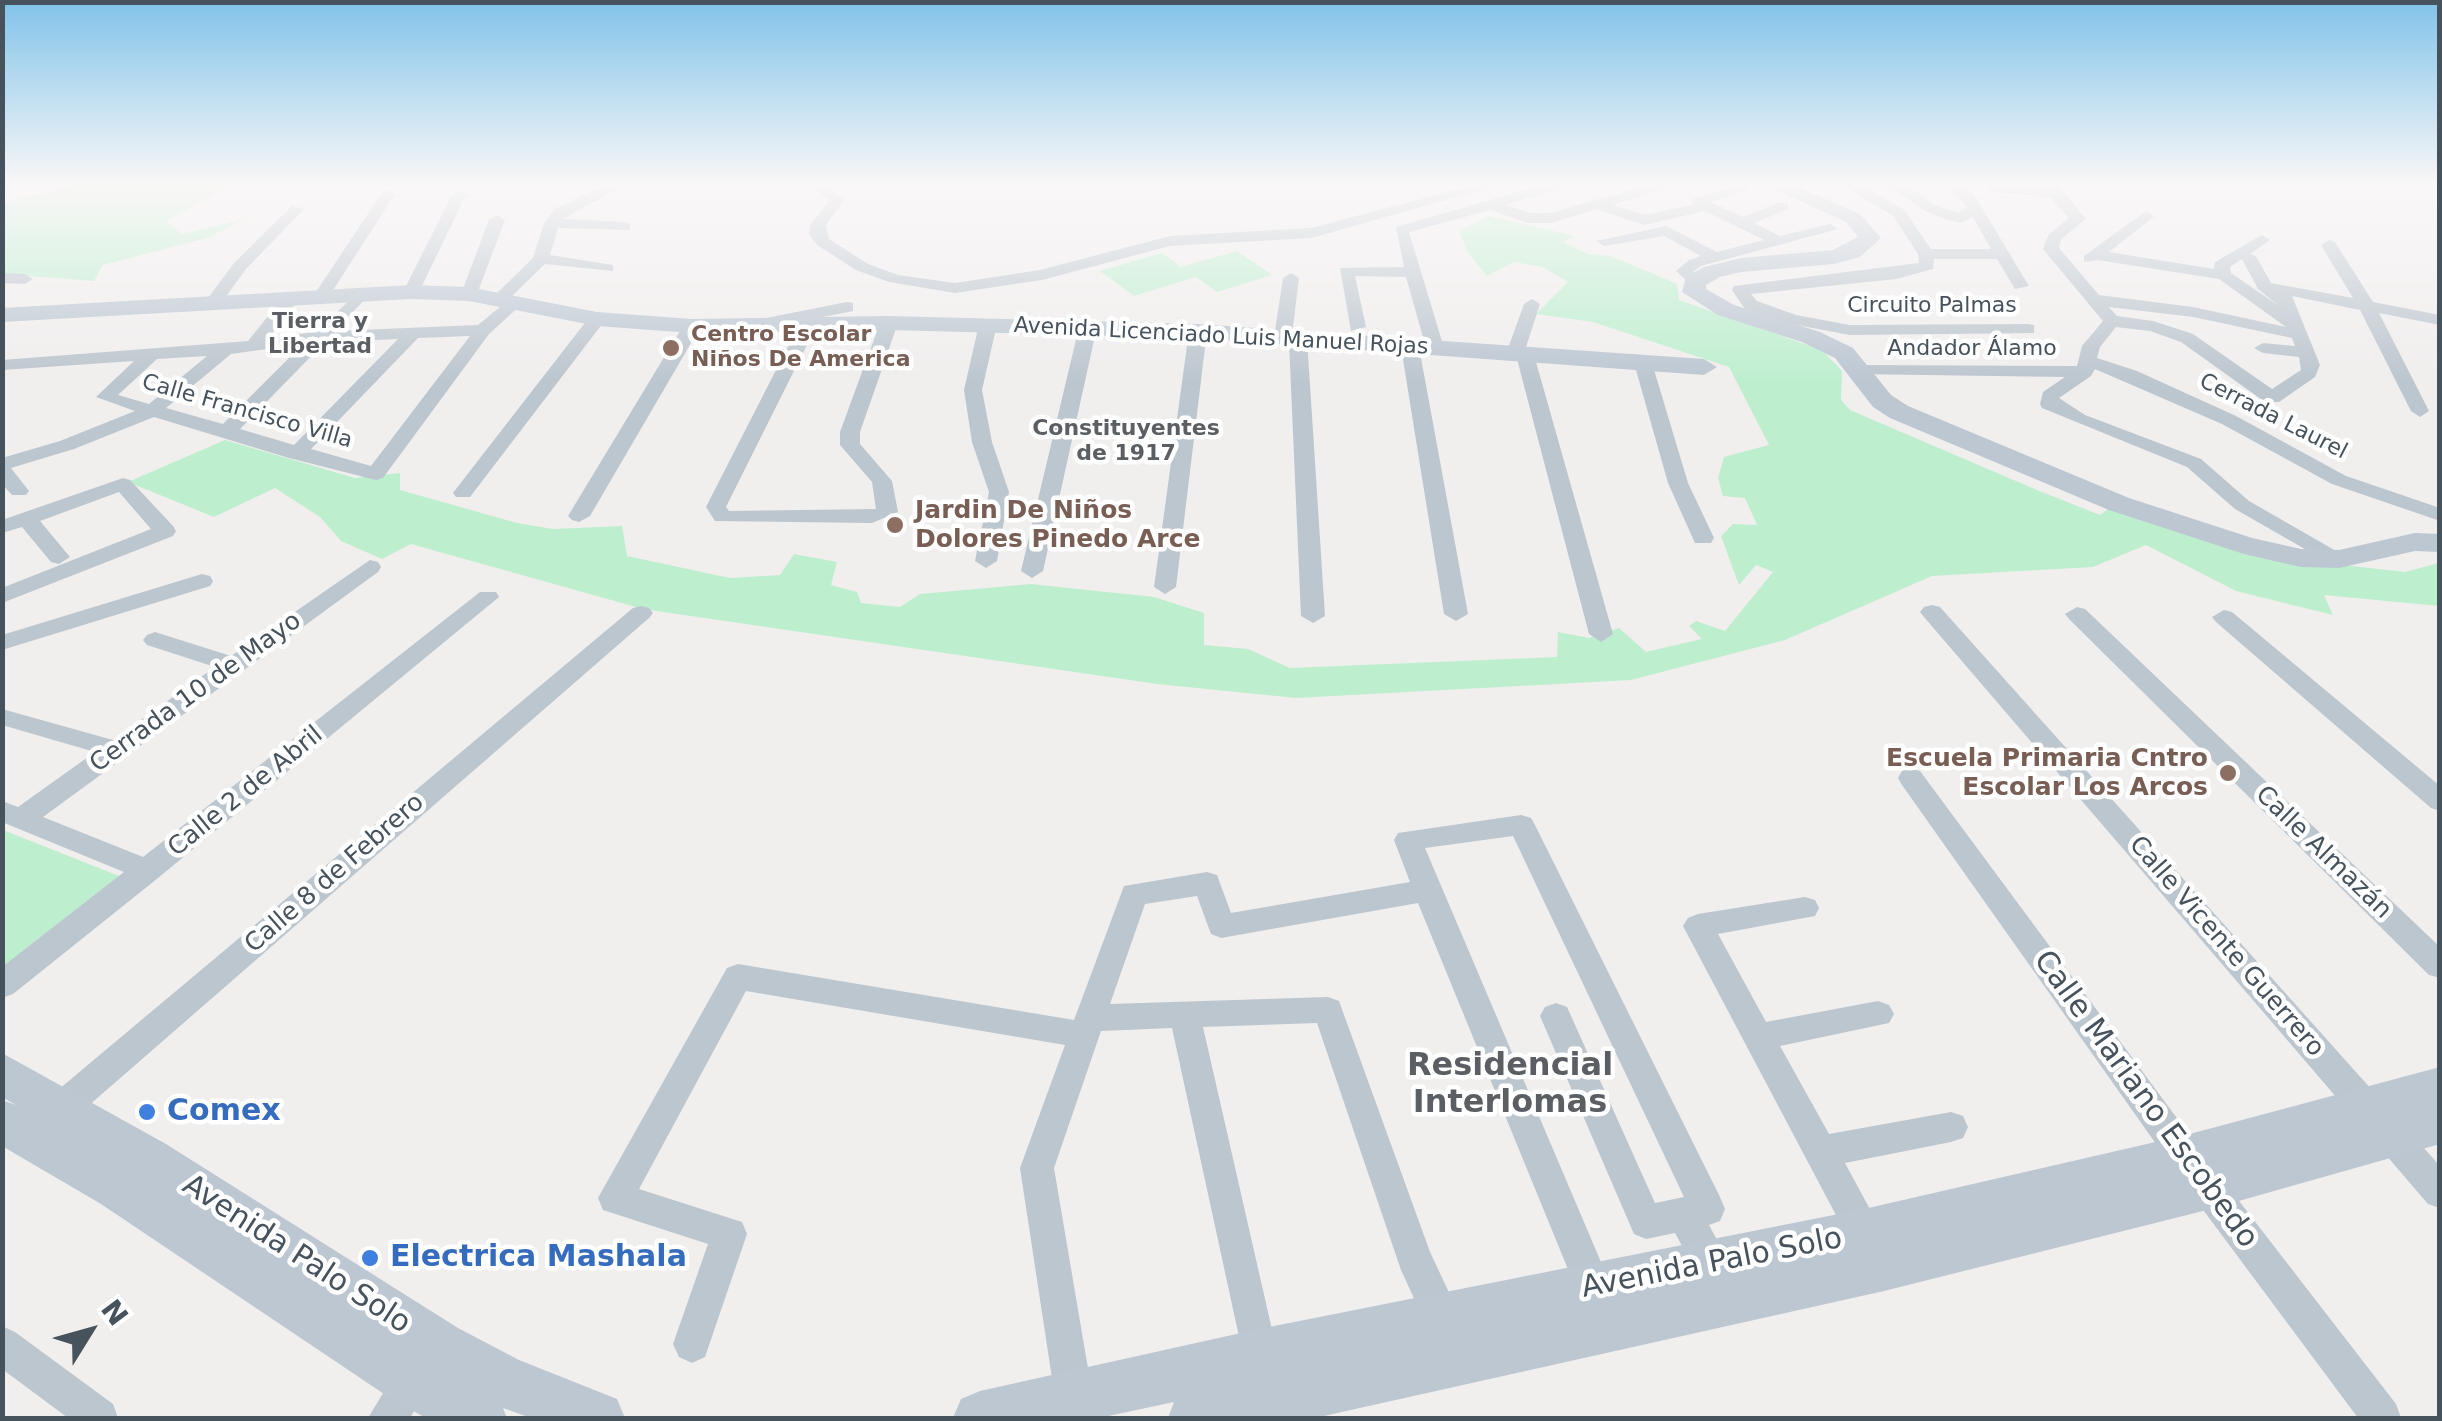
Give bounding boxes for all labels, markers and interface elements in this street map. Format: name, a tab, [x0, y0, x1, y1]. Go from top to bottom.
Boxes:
street label: Circuito Palmas	[1847, 293, 2017, 319]
district label: Tierra y Libertad	[268, 309, 372, 361]
street label: Avenida Licenciado Luis Manuel Rojas	[1013, 313, 1429, 361]
place label: Centro Escolar Niños De America	[691, 322, 910, 374]
street label: Andador Álamo	[1887, 336, 2057, 362]
marker: Centro Escolar Niños De America	[660, 337, 682, 359]
street label: Cerrada Laurel	[2195, 368, 2351, 466]
street label: Calle Francisco Villa	[139, 369, 355, 455]
district label: Constituyentes de 1917	[1032, 416, 1220, 468]
place label: Jardin De Niños Dolores Pinedo Arce	[915, 496, 1200, 555]
marker: Jardin De Niños Dolores Pinedo Arce	[884, 514, 906, 536]
street label: Cerrada 10 de Mayo	[85, 606, 307, 780]
street label: Calle 2 de Abril	[163, 720, 329, 864]
place label: Escuela Primaria Cntro Escolar Los Arcos	[1886, 744, 2208, 803]
marker: Escuela Primaria Cntro Escolar Los Arcos	[2217, 762, 2239, 784]
street label: Calle Almazán	[2249, 780, 2397, 926]
street label: Calle 8 de Febrero	[239, 788, 431, 960]
street label: Calle Vicente Guerrero	[2122, 831, 2330, 1063]
street label: Calle Mariano Escobedo	[2025, 944, 2265, 1256]
district label: Residencial Interlomas	[1407, 1048, 1613, 1123]
place label: Comex	[167, 1094, 281, 1130]
marker: Comex	[136, 1101, 158, 1123]
street label: Avenida Palo Solo	[175, 1168, 417, 1342]
street label: Avenida Palo Solo	[1579, 1221, 1845, 1307]
place label: Electrica Mashala	[390, 1240, 687, 1276]
marker: Electrica Mashala	[359, 1247, 381, 1269]
north arrow	[40, 1281, 140, 1381]
text: N	[94, 1293, 135, 1332]

